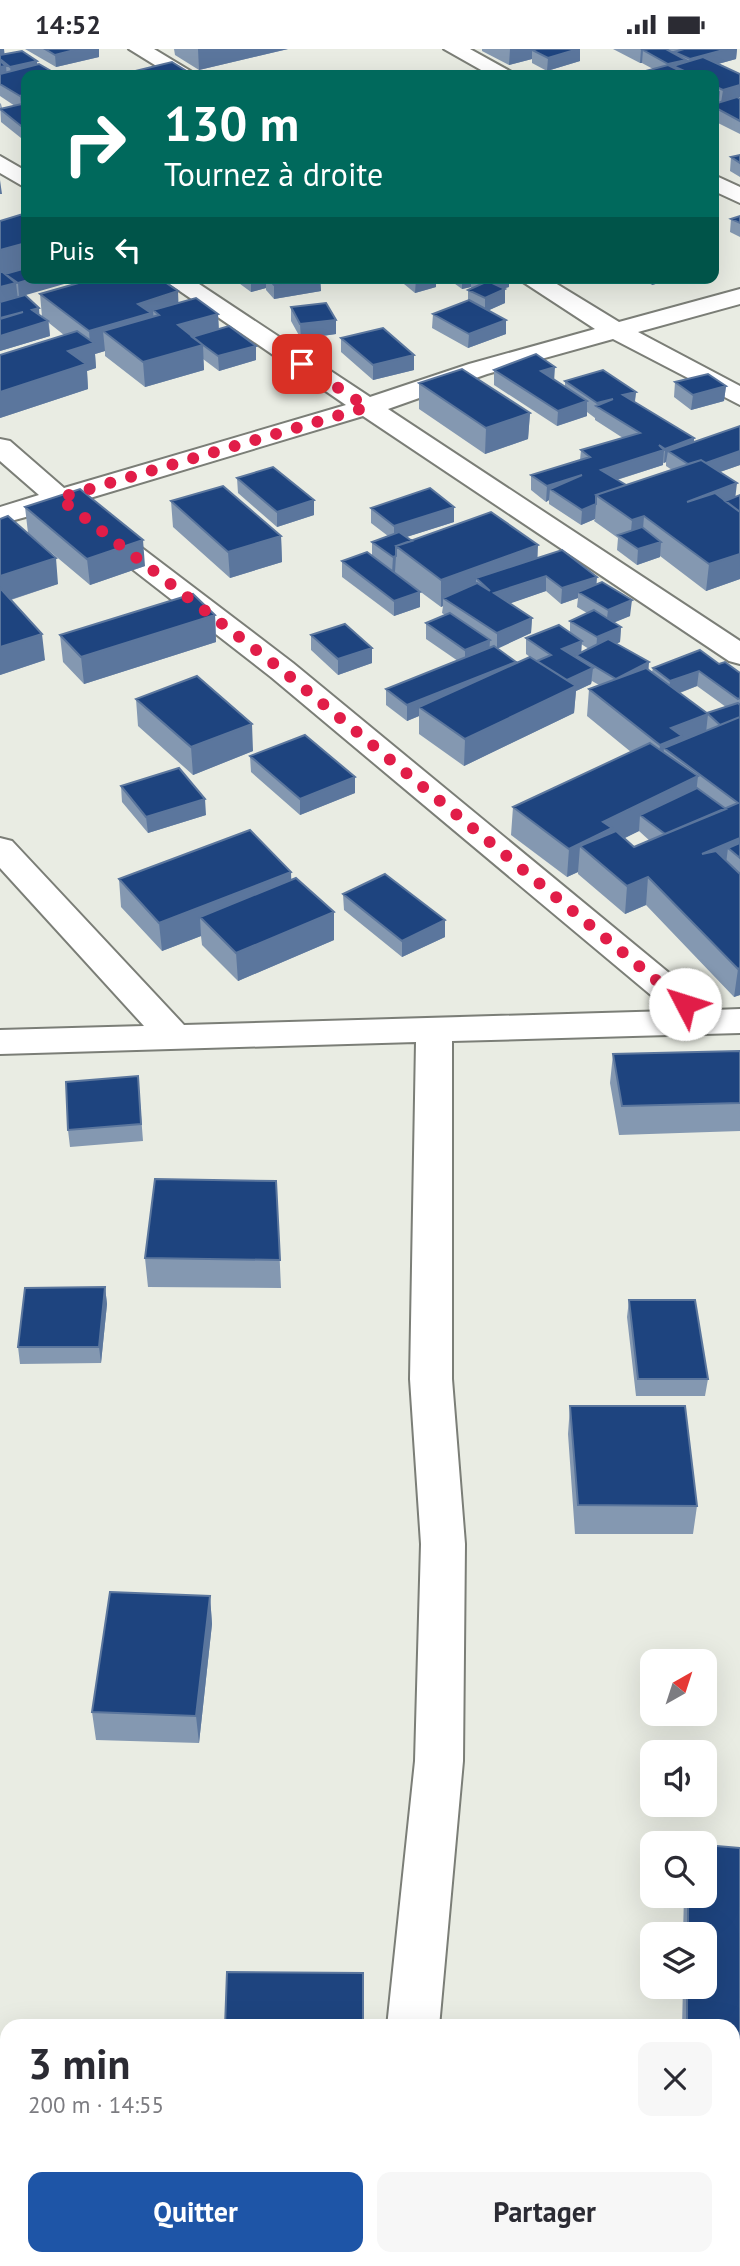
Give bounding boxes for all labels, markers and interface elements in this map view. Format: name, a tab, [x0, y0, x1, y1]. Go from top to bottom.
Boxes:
text: 14:52	[35, 8, 101, 41]
text: 130 m	[164, 91, 299, 155]
icon: right	[49, 98, 140, 189]
text: Tournez à droite	[164, 153, 383, 195]
icon: left	[109, 231, 147, 269]
text: Puis	[49, 234, 95, 267]
pin	[272, 334, 332, 394]
icon: arrive	[283, 345, 321, 383]
position arrow	[648, 967, 722, 1041]
north arrow	[640, 1649, 718, 1725]
map controls	[640, 1649, 717, 1999]
button: sound	[640, 1740, 717, 1817]
button: search	[640, 1831, 717, 1908]
button: layers	[640, 1922, 717, 1999]
text: 3 min	[28, 2036, 130, 2091]
button: close	[638, 2042, 712, 2116]
text: 200 m · 14:55	[28, 2090, 164, 2119]
button: Quitter	[28, 2172, 363, 2252]
button: Partager	[377, 2172, 712, 2252]

